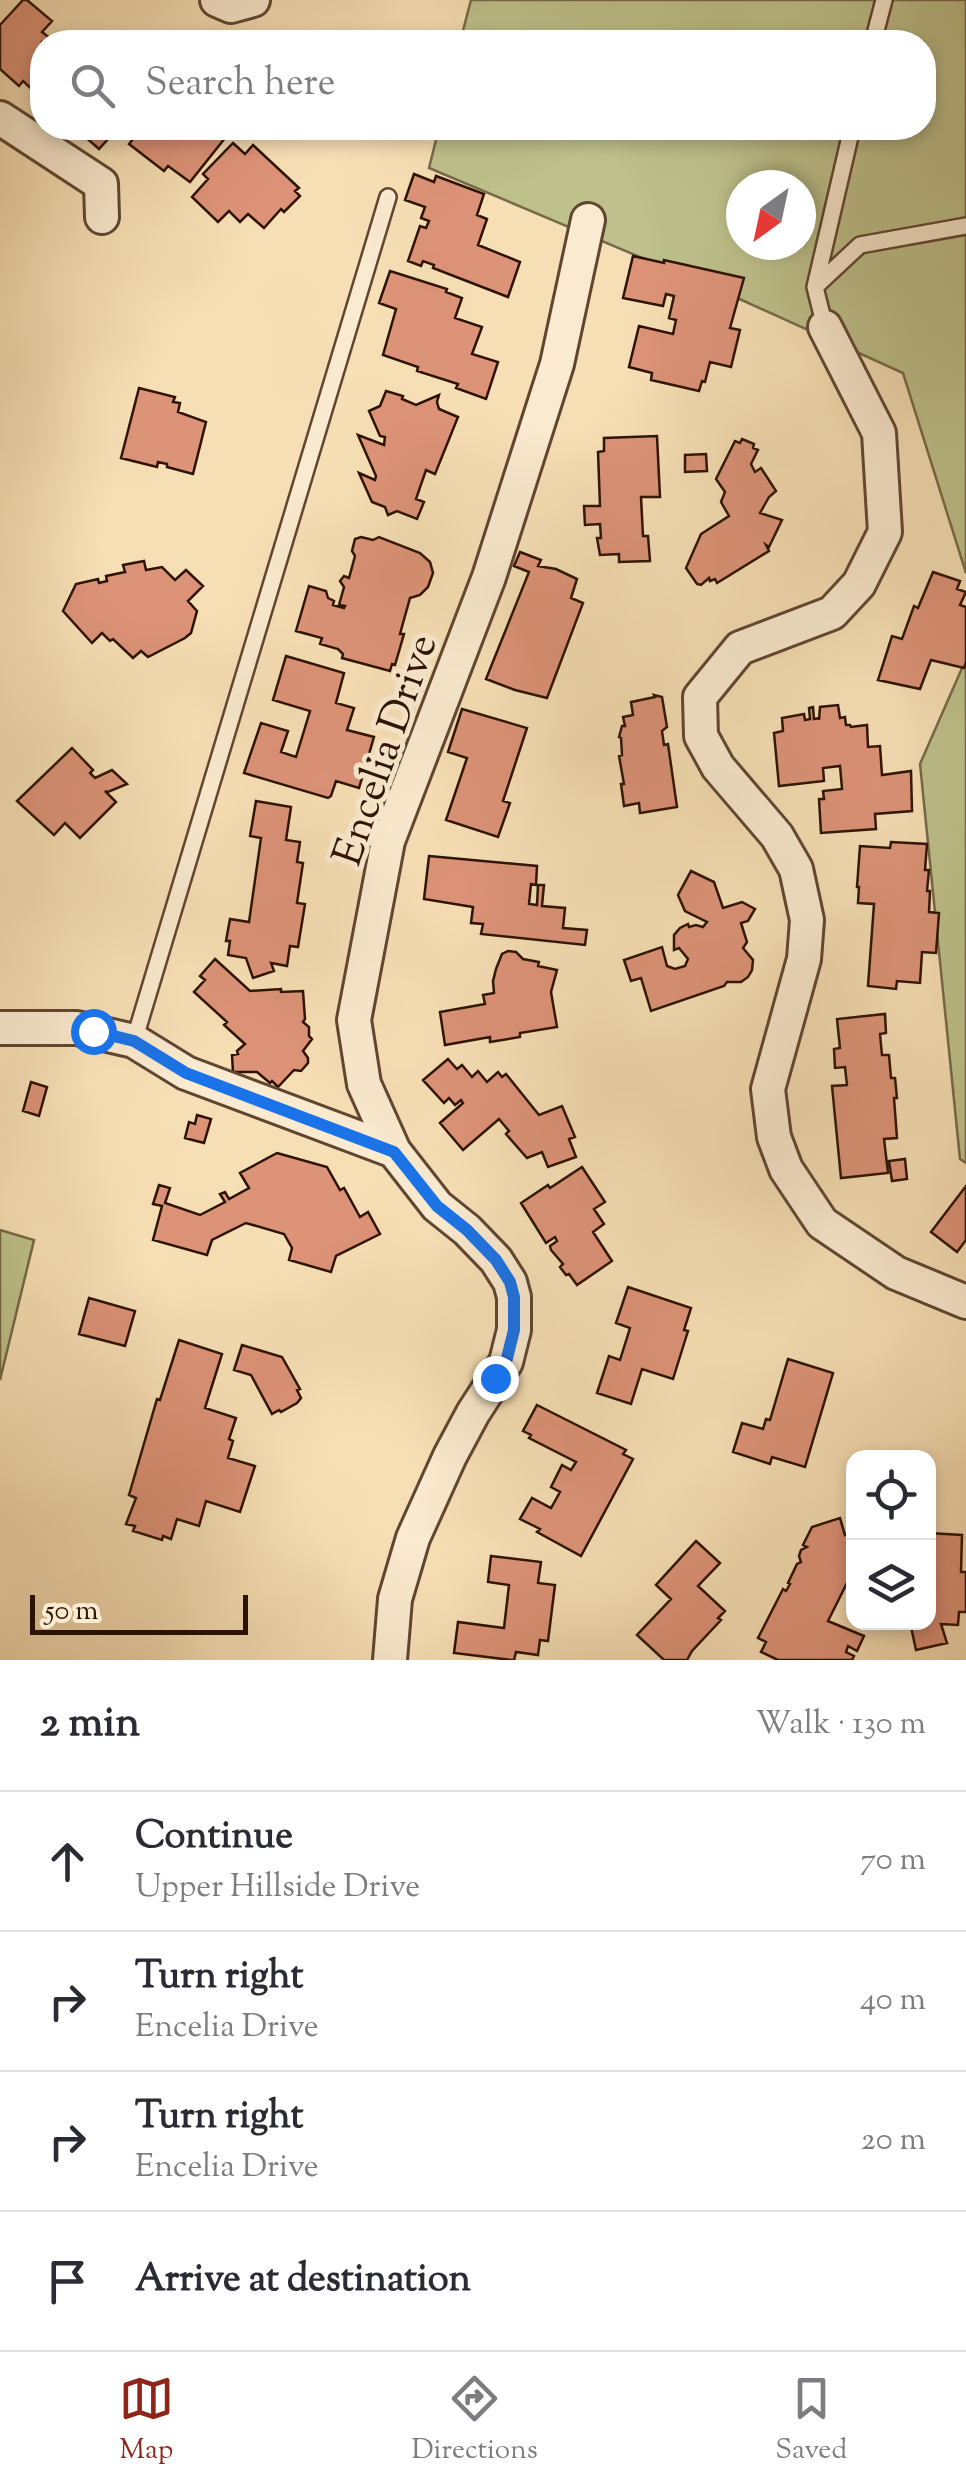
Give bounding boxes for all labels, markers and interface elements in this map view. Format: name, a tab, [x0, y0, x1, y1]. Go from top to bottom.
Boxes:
search box	[30, 30, 936, 140]
icon: search	[65, 58, 120, 113]
text: Search here	[145, 58, 336, 112]
north arrow	[726, 170, 816, 260]
street label: Encelia Drive	[320, 627, 455, 874]
route start	[71, 1009, 117, 1055]
route end	[473, 1356, 519, 1402]
map controls	[846, 1450, 936, 1630]
button: locate	[846, 1450, 936, 1540]
button: layers	[846, 1540, 936, 1630]
scale bar	[30, 1590, 248, 1634]
text: 50 m	[45, 1592, 99, 1632]
text: 2 min	[40, 1695, 140, 1755]
text: Walk · 130 m	[755, 1702, 926, 1748]
text: Continue	[135, 1811, 293, 1865]
icon: ahead	[40, 1834, 95, 1889]
text: 70 m	[860, 1838, 926, 1884]
text: Upper Hillside Drive	[135, 1865, 420, 1911]
text: Turn right	[135, 1951, 303, 2005]
icon: right	[40, 1974, 95, 2029]
text: 40 m	[860, 1978, 926, 2024]
text: Encelia Drive	[135, 2005, 319, 2051]
text: Turn right	[135, 2091, 303, 2145]
icon: right	[40, 2114, 95, 2169]
text: 20 m	[861, 2118, 926, 2164]
text: Encelia Drive	[135, 2145, 319, 2191]
icon: arrive	[40, 2254, 95, 2309]
text: Arrive at destination	[135, 2254, 471, 2308]
tab: Map	[119, 2371, 174, 2471]
tab: Directions	[411, 2371, 538, 2471]
tab: Saved	[775, 2371, 847, 2471]

